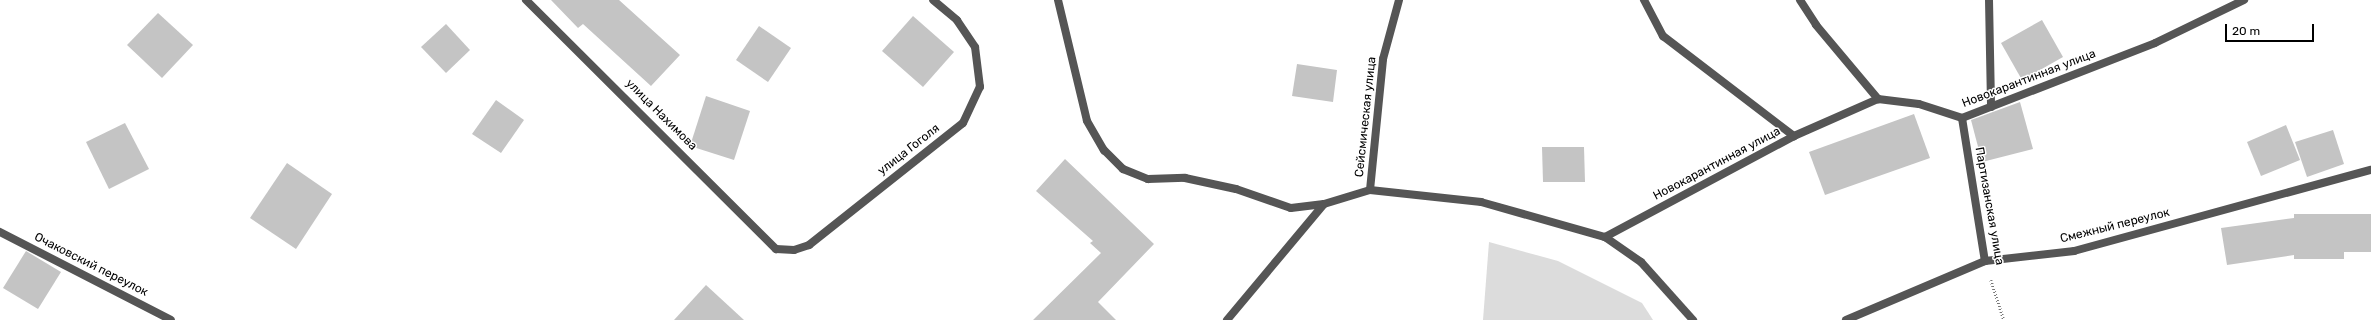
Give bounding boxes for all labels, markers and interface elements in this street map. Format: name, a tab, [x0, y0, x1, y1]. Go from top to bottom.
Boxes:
scale bar	[2227, 16, 2316, 42]
text: 20 m	[2232, 24, 2260, 38]
street label: Новокарантинная улица	[1960, 47, 2098, 111]
street label: Сейсмическая улица	[1353, 56, 1379, 178]
street label: улица Нахимова	[622, 76, 700, 154]
street label: улица Гоголя	[875, 121, 943, 179]
street label: Новокарантинная улица	[1651, 124, 1783, 204]
street label: Партизанская улица	[1972, 146, 2006, 266]
street label: Смежный переулок	[2059, 205, 2171, 247]
street label: Очаковский переулок	[32, 230, 150, 300]

